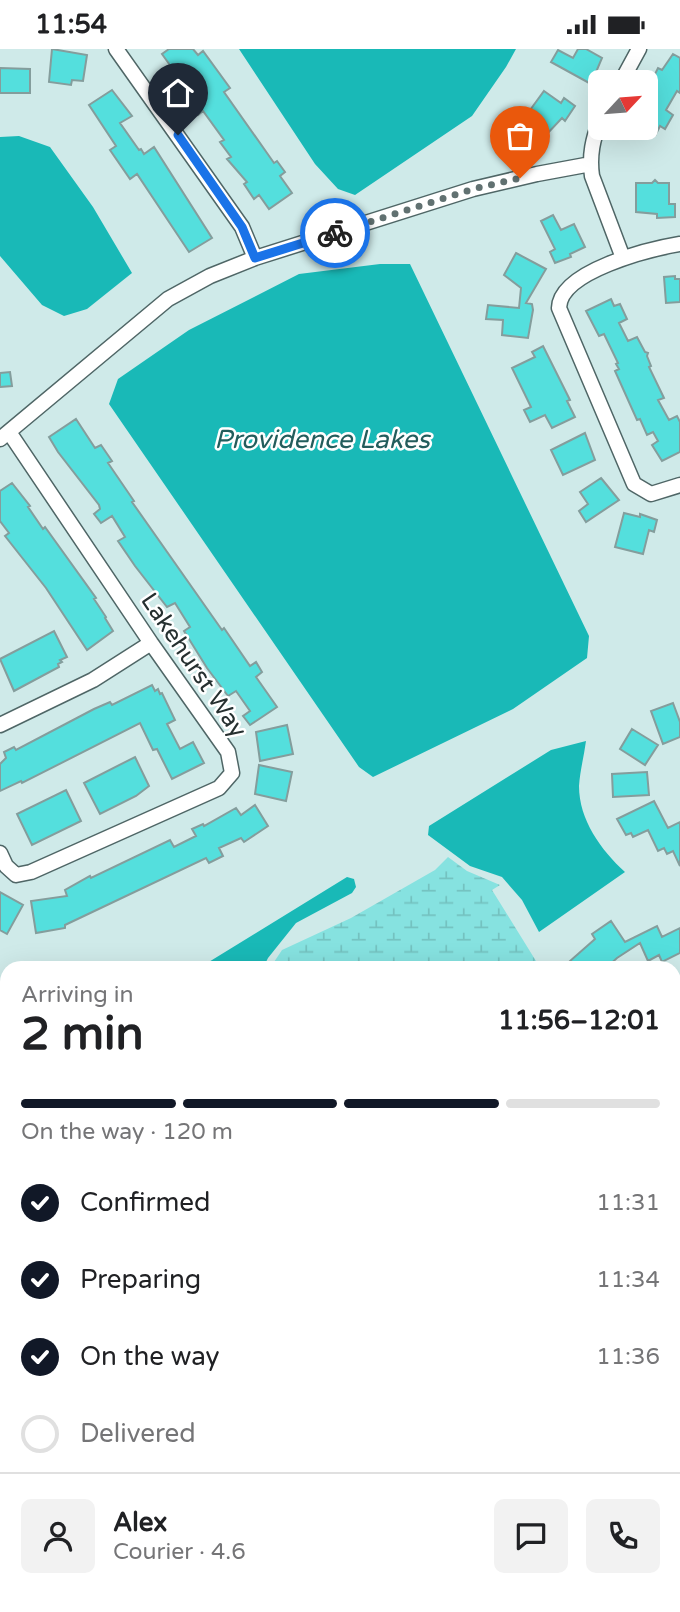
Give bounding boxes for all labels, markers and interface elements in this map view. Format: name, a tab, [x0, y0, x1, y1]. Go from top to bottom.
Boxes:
text: 11:54	[35, 9, 107, 40]
pin	[148, 63, 208, 135]
north arrow	[588, 70, 658, 140]
map controls	[588, 70, 658, 140]
icon: home	[159, 74, 197, 112]
pin	[490, 106, 550, 178]
icon: bag	[501, 117, 539, 155]
courier	[300, 198, 370, 268]
icon: bike	[316, 214, 354, 252]
water label: Providence Lakes	[214, 424, 431, 455]
street label: Lakehurst Way	[134, 587, 253, 743]
text: Arriving in	[21, 981, 134, 1009]
text: 11:56–12:01	[498, 1005, 660, 1036]
text: 2 min	[21, 1007, 144, 1062]
text: On the way · 120 m	[21, 1118, 233, 1146]
icon: check	[21, 1184, 59, 1222]
text: Confirmed	[80, 1187, 210, 1218]
text: 11:31	[596, 1189, 660, 1217]
icon: check	[21, 1261, 59, 1299]
text: Preparing	[80, 1264, 201, 1295]
text: 11:34	[596, 1266, 660, 1294]
icon: check	[21, 1338, 59, 1376]
text: On the way	[80, 1341, 220, 1372]
text: 11:36	[596, 1343, 660, 1371]
text: Delivered	[80, 1418, 196, 1449]
button: person	[21, 1499, 95, 1573]
button: chat	[494, 1499, 568, 1573]
button: phone	[586, 1499, 660, 1573]
text: Alex	[113, 1507, 167, 1538]
text: Courier · 4.6	[113, 1538, 246, 1566]

